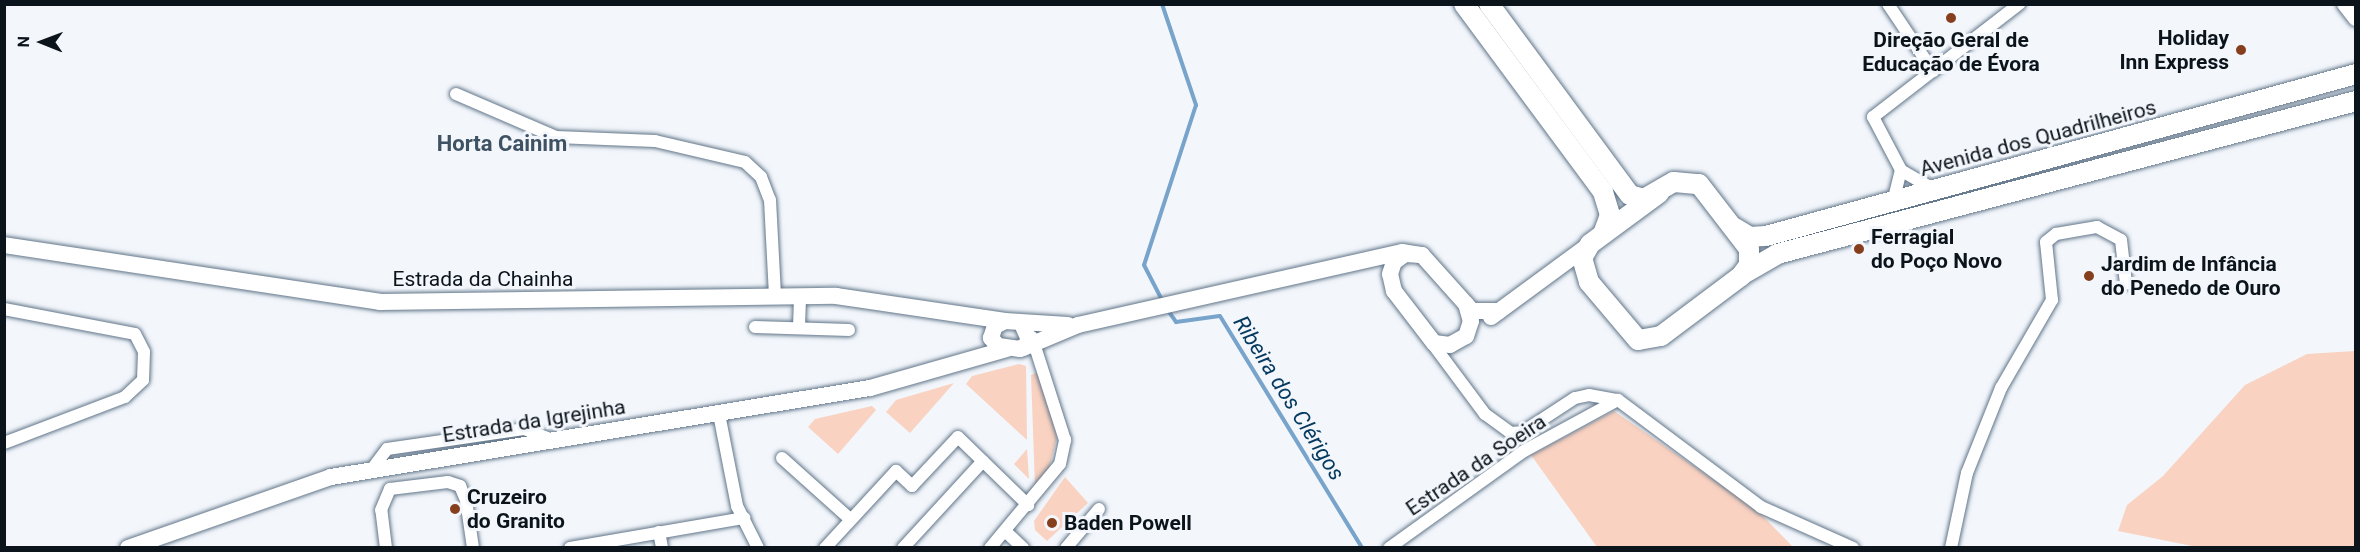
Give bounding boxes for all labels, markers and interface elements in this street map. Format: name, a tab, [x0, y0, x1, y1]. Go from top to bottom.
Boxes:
marker: Direção Geral de Educação de Évora	[1944, 11, 1958, 25]
north arrow	[12, 12, 72, 72]
place label: Holiday Inn Express	[2119, 25, 2229, 75]
place label: Direção Geral de Educação de Évora	[1862, 27, 2040, 77]
text: N	[14, 36, 33, 47]
marker: Holiday Inn Express	[2234, 43, 2248, 57]
street label: Avenida dos Quadrilheiros	[1917, 94, 2159, 182]
district label: Horta Cainim	[437, 131, 567, 157]
place label: Ferragial do Poço Novo	[1871, 224, 2002, 274]
marker: Ferragial do Poço Novo	[1852, 242, 1866, 256]
place label: Jardim de Infância do Penedo de Ouro	[2101, 251, 2280, 301]
street label: Estrada da Chainha	[392, 266, 574, 292]
marker: Jardim de Infância do Penedo de Ouro	[2082, 269, 2096, 283]
water label: Ribeira dos Clérigos	[1228, 311, 1350, 485]
street label: Estrada da Igrejinha	[441, 394, 627, 448]
street label: Estrada da Soeira	[1401, 409, 1551, 521]
place label: Cruzeiro do Granito	[467, 484, 565, 534]
marker: Cruzeiro do Granito	[448, 502, 462, 516]
place label: Baden Powell	[1064, 510, 1192, 536]
marker: Baden Powell	[1045, 516, 1059, 530]

